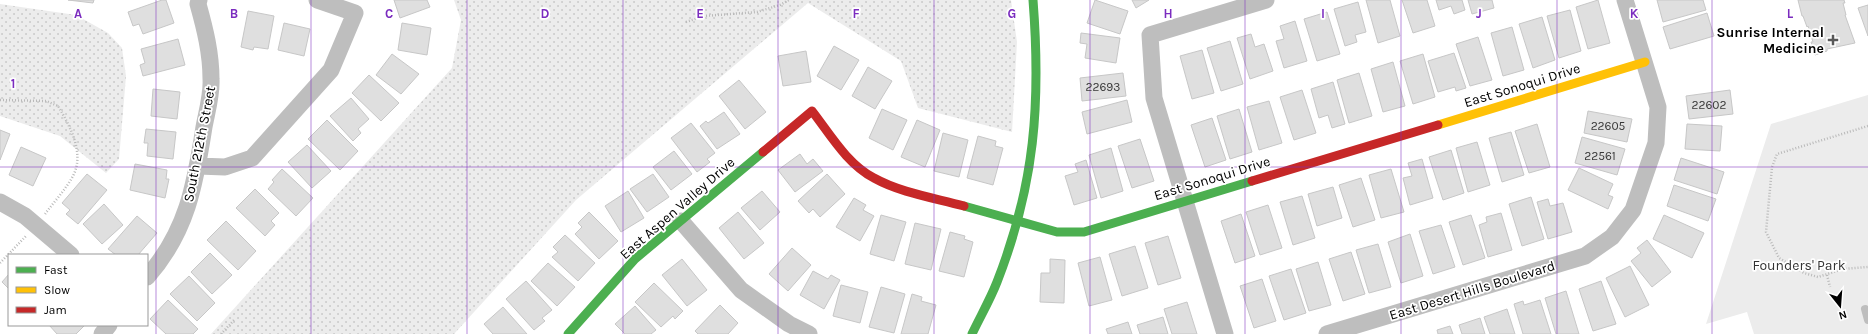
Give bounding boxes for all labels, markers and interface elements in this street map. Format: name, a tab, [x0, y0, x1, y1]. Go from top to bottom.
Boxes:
text: A	[74, 6, 82, 21]
text: B	[230, 6, 238, 21]
text: C	[385, 6, 393, 21]
text: D	[541, 6, 550, 21]
text: E	[696, 6, 704, 21]
text: F	[852, 6, 860, 21]
text: G	[1008, 6, 1016, 21]
text: H	[1163, 6, 1173, 21]
text: I	[1321, 6, 1325, 21]
text: J	[1476, 6, 1482, 21]
text: K	[1630, 6, 1639, 21]
text: L	[1787, 6, 1794, 21]
place label: Sunrise Internal Medicine	[1717, 24, 1824, 57]
marker: Sunrise Internal Medicine	[1827, 34, 1839, 46]
street label: East Sonoqui Drive	[1462, 60, 1582, 111]
text: 1	[11, 76, 15, 91]
house number: 22693	[1086, 80, 1120, 94]
street label: South 212th Street	[180, 85, 219, 204]
house number: 22602	[1692, 98, 1726, 112]
house number: 22605	[1591, 119, 1626, 133]
house number: 22561	[1584, 149, 1616, 163]
street label: East Sonoqui Drive	[1152, 153, 1272, 204]
street label: East Aspen Valley Drive	[616, 154, 738, 263]
legend	[8, 254, 148, 326]
street label: East Desert Hills Boulevard	[1387, 257, 1557, 324]
park label: Founders' Park	[1752, 257, 1846, 274]
text: Fast	[44, 263, 68, 277]
text: Slow	[44, 283, 70, 297]
north arrow	[1820, 286, 1860, 326]
text: Jam	[44, 303, 67, 317]
text: N	[1837, 308, 1848, 322]

